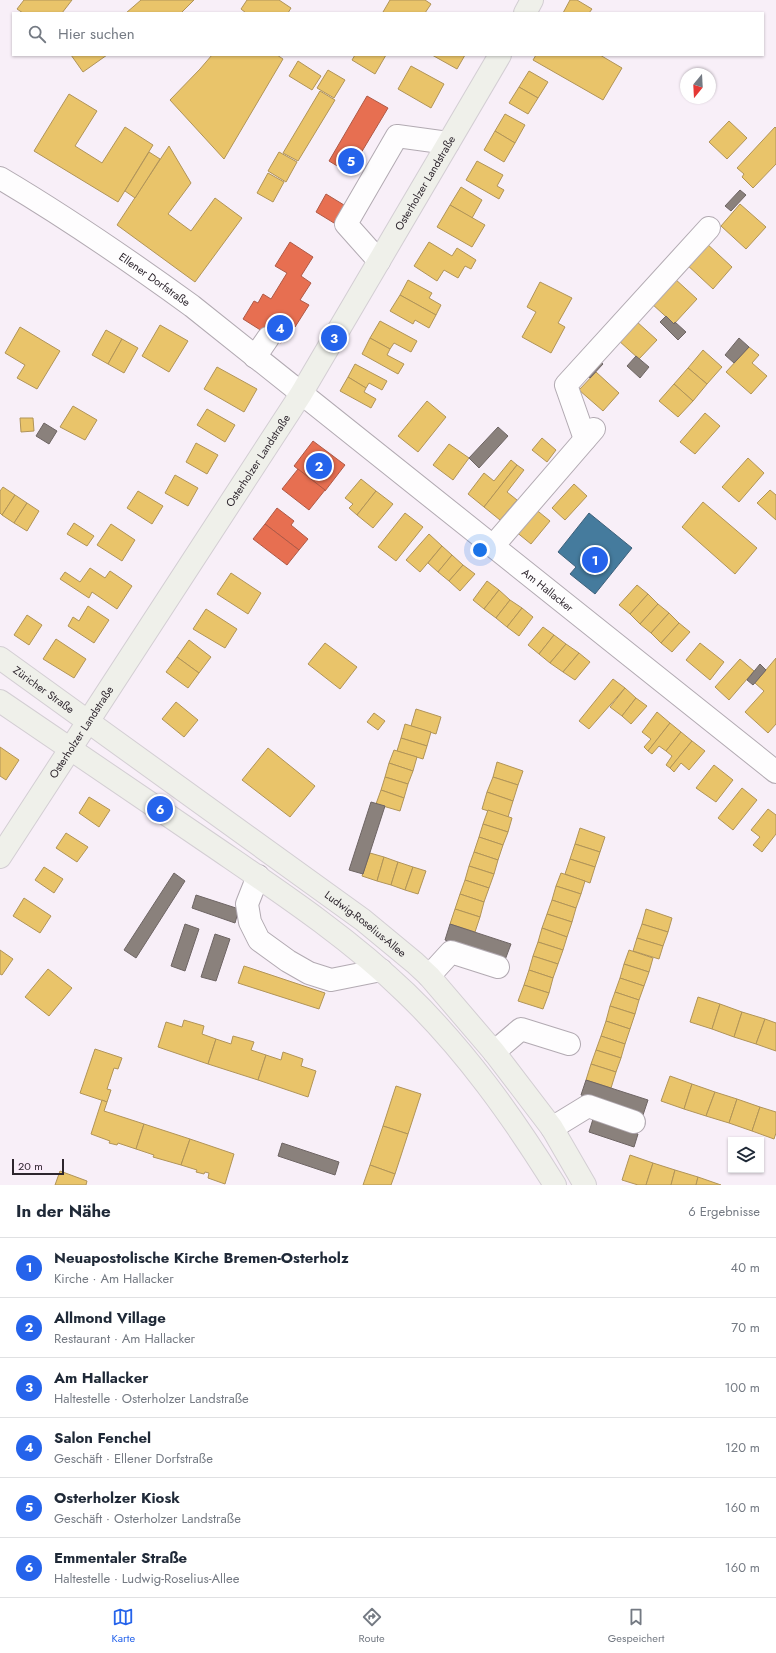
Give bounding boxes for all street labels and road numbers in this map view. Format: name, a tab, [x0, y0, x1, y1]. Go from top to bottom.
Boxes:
street label: Osterholzer Landstraße	[391, 132, 459, 233]
street label: Ellener Dorfstraße	[116, 249, 194, 310]
street label: Osterholzer Landstraße	[222, 411, 294, 510]
street label: Am Hallacker	[519, 564, 577, 616]
street label: Züricher Straße	[10, 662, 78, 717]
street label: Osterholzer Landstraße	[45, 682, 117, 782]
street label: Ludwig-Roselius-Allee	[321, 887, 410, 961]

